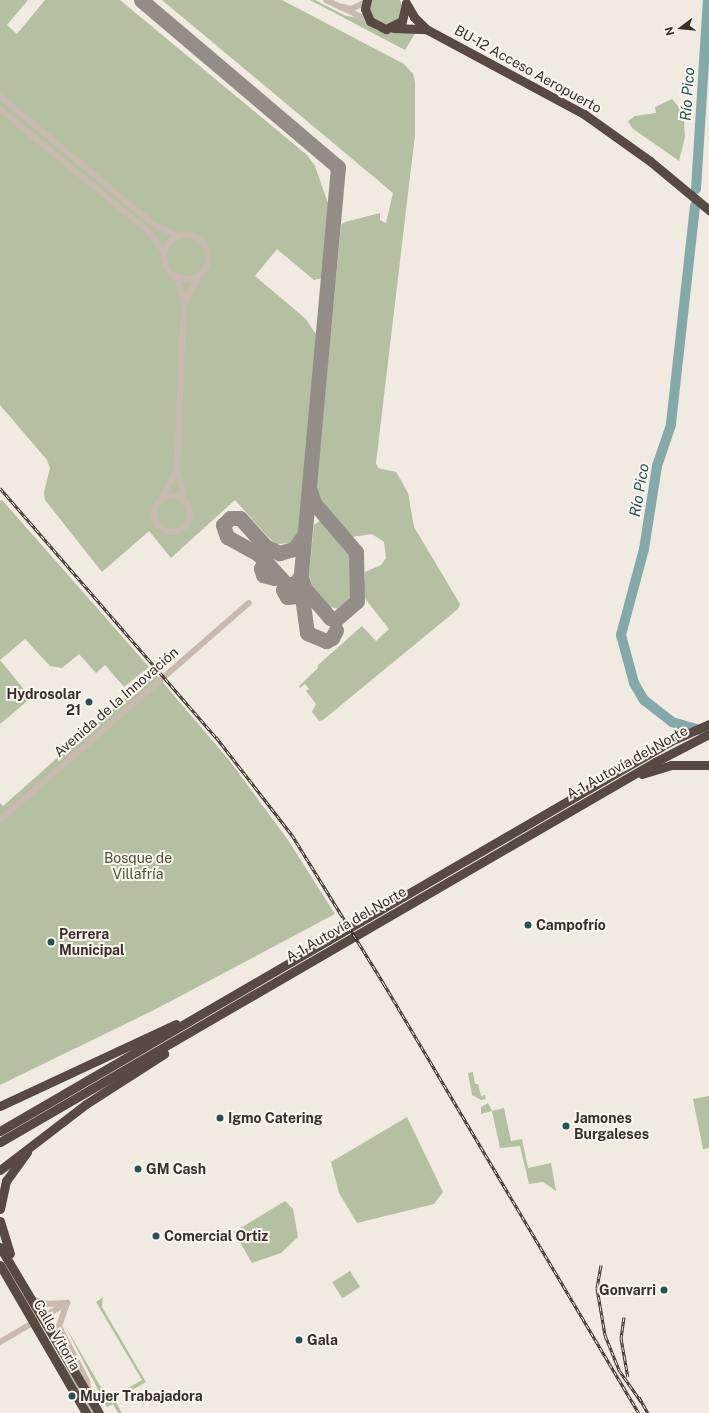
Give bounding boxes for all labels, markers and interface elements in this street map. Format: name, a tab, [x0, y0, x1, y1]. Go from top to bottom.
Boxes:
north arrow	[661, 8, 701, 48]
street label: BU-12 Acceso Aeropuerto	[451, 21, 605, 117]
text: N	[663, 26, 676, 37]
water label: Río Pico	[676, 66, 698, 122]
water label: Río Pico	[625, 462, 653, 518]
street label: Avenida de la Innovación	[50, 643, 182, 761]
place label: Hydrosolar 21	[7, 686, 81, 718]
marker: Hydrosolar 21	[84, 697, 94, 707]
street label: A-1 Autovía del Norte	[563, 722, 691, 802]
park label: Bosque de Villafría	[104, 850, 172, 882]
street label: A-1 Autovía del Norte	[283, 883, 409, 965]
place label: Campofrío	[536, 917, 606, 933]
marker: Campofrío	[523, 920, 533, 930]
place label: Perrera Municipal	[59, 926, 125, 958]
marker: Perrera Municipal	[46, 937, 56, 947]
place label: Igmo Catering	[228, 1110, 323, 1126]
place label: Jamones Burgaleses	[574, 1110, 649, 1142]
marker: Igmo Catering	[215, 1113, 225, 1123]
marker: Jamones Burgaleses	[561, 1121, 571, 1131]
place label: GM Cash	[146, 1161, 206, 1177]
marker: GM Cash	[133, 1164, 143, 1174]
place label: Comercial Ortiz	[164, 1228, 268, 1244]
marker: Comercial Ortiz	[151, 1231, 161, 1241]
place label: Gonvarri	[599, 1282, 656, 1298]
marker: Gonvarri	[659, 1285, 669, 1295]
street label: Calle Vitoria	[30, 1296, 84, 1374]
place label: Gala	[307, 1332, 338, 1348]
marker: Gala	[294, 1335, 304, 1345]
place label: Mujer Trabajadora	[80, 1388, 203, 1404]
marker: Mujer Trabajadora	[67, 1391, 77, 1401]

